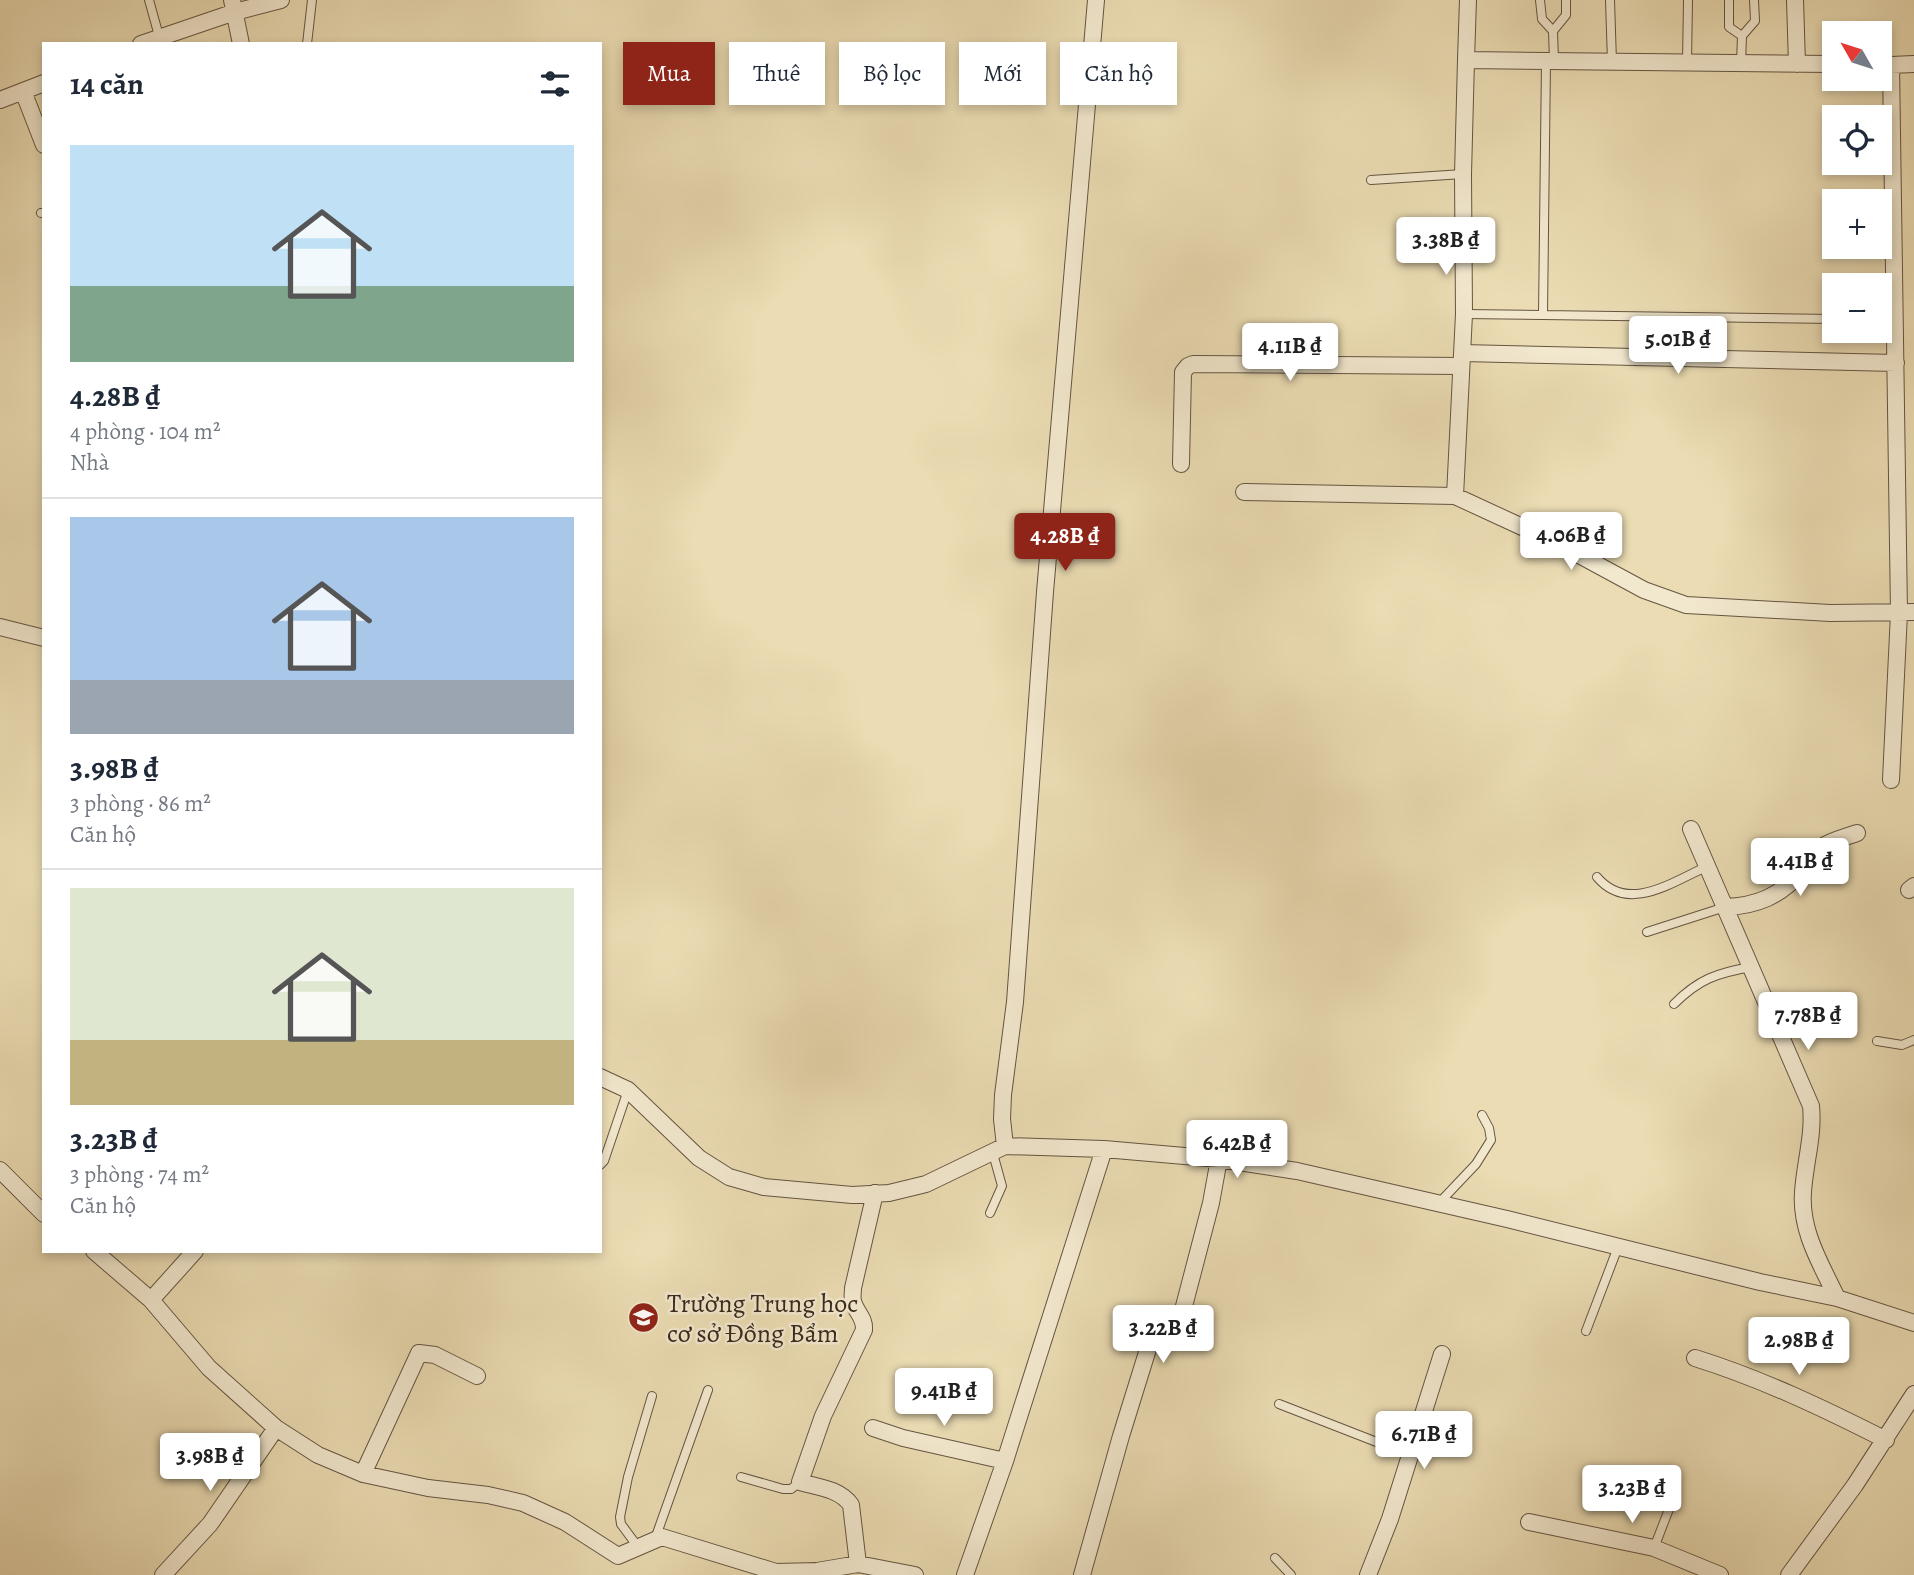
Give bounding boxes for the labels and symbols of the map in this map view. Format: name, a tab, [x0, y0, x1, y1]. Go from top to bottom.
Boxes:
north arrow	[1822, 21, 1892, 91]
pin: 3.38B ₫	[1381, 218, 1511, 277]
pin: 5.01B ₫	[1613, 316, 1743, 376]
pin: 4.11B ₫	[1225, 324, 1355, 383]
pin: 4.06B ₫	[1506, 512, 1636, 572]
pin: 4.28B ₫	[1000, 514, 1130, 573]
pin: 4.41B ₫	[1735, 838, 1865, 898]
pin: 7.78B ₫	[1743, 992, 1873, 1052]
pin: 6.42B ₫	[1172, 1120, 1302, 1180]
place label: Trường Trung học cơ sở Đồng Bẩm	[667, 1286, 858, 1351]
school or university icon: Trường Trung học cơ sở Đồng Bẩm	[627, 1301, 661, 1335]
pin: 3.22B ₫	[1098, 1306, 1228, 1365]
pin: 2.98B ₫	[1734, 1318, 1864, 1377]
pin: 9.41B ₫	[879, 1368, 1009, 1428]
pin: 6.71B ₫	[1359, 1412, 1489, 1471]
pin: 3.98B ₫	[145, 1434, 275, 1493]
pin: 3.23B ₫	[1567, 1466, 1697, 1525]

